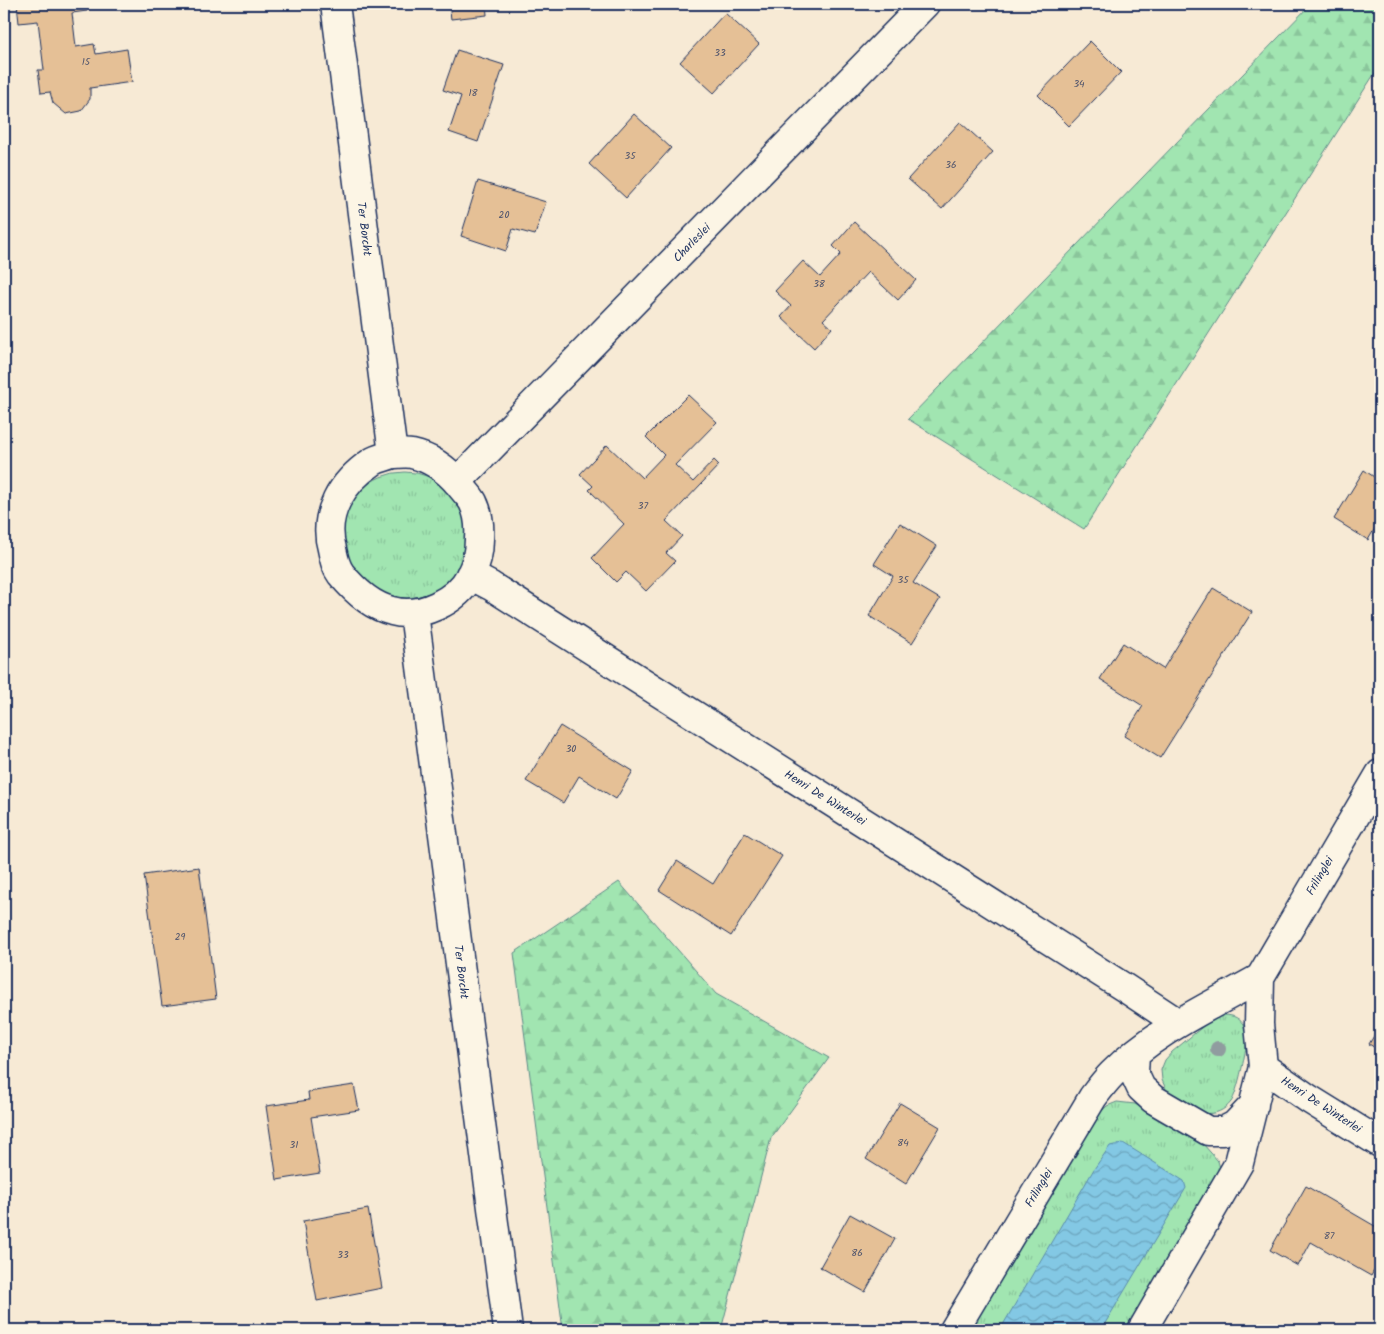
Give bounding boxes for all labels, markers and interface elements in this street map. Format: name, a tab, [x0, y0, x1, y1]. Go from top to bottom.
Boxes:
house number: 33	[714, 45, 726, 61]
house number: 15	[82, 54, 91, 70]
house number: 34	[1073, 76, 1085, 92]
house number: 18	[468, 85, 479, 101]
house number: 35	[624, 148, 636, 164]
house number: 36	[945, 157, 957, 173]
street label: Ter Borcht	[351, 201, 377, 257]
house number: 20	[499, 207, 509, 223]
street label: Charleslei	[669, 218, 716, 267]
house number: 38	[813, 276, 826, 292]
house number: 37	[638, 498, 649, 514]
house number: 35	[897, 572, 909, 588]
house number: 30	[566, 741, 576, 757]
street label: Henri De Winterlei	[780, 765, 871, 831]
street label: Frilinglei	[1301, 852, 1339, 899]
house number: 29	[175, 929, 185, 945]
street label: Ter Borcht	[448, 944, 474, 1000]
street label: Henri De Winterlei	[1277, 1072, 1366, 1139]
house number: 84	[897, 1135, 909, 1151]
house number: 31	[290, 1137, 298, 1153]
street label: Frilinglei	[1020, 1164, 1059, 1211]
house number: 87	[1324, 1228, 1335, 1244]
house number: 86	[851, 1245, 863, 1261]
house number: 33	[337, 1247, 349, 1263]

